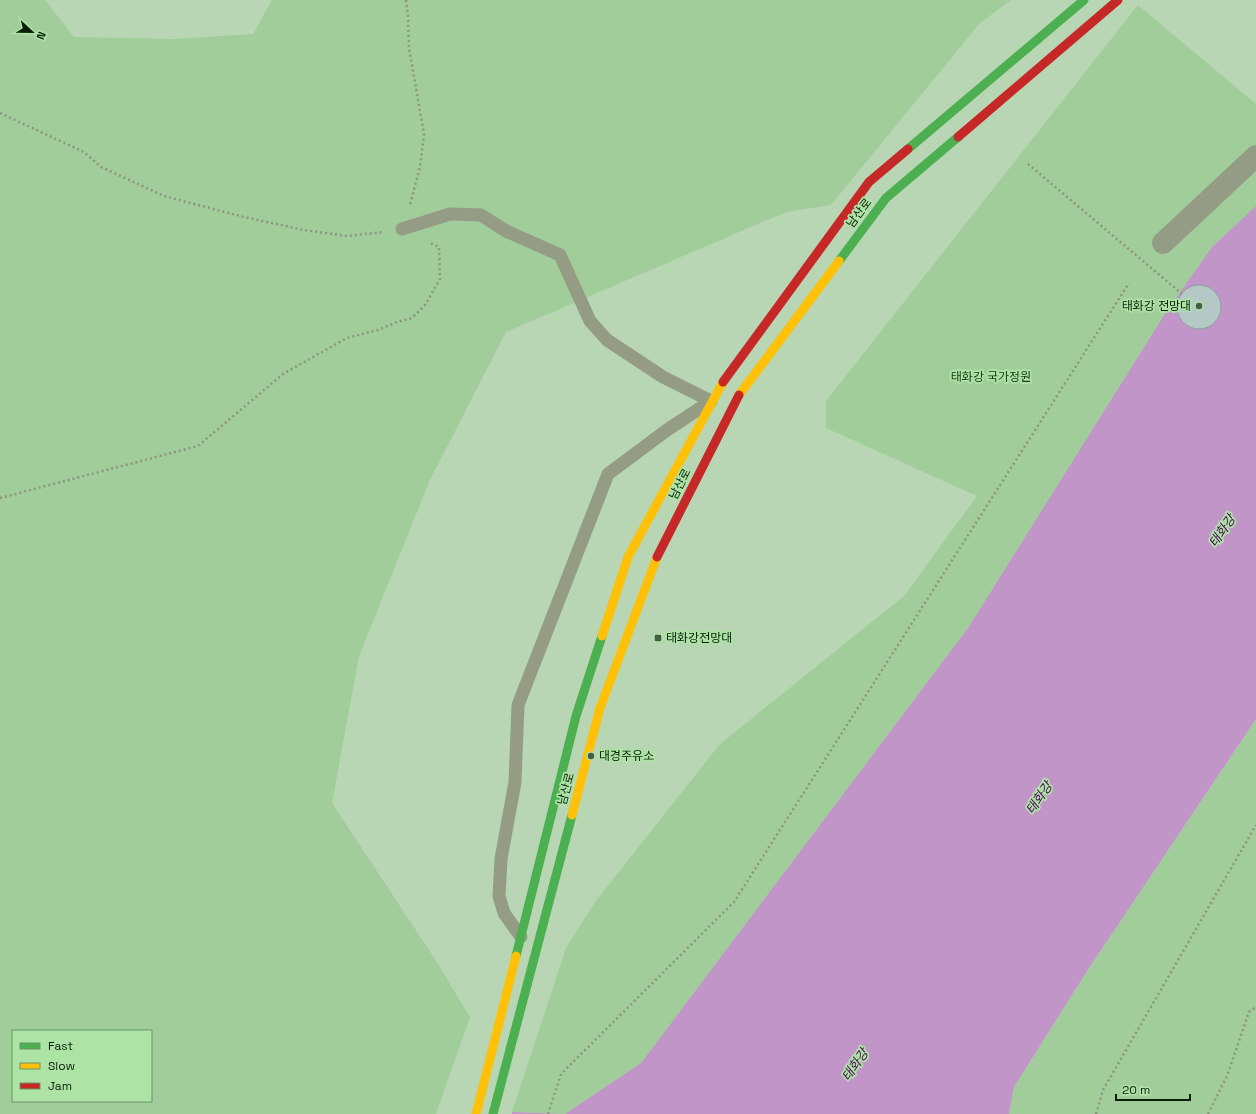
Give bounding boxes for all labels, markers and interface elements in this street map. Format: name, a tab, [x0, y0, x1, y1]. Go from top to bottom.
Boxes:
north arrow	[12, 12, 52, 52]
text: N	[33, 30, 49, 42]
street label: 남산로	[843, 195, 875, 231]
place label: 태화강 전망대	[1122, 298, 1191, 314]
marker: 태화강 전망대	[1194, 301, 1204, 311]
park label: 태화강 국가정원	[951, 369, 1031, 385]
street label: 남산로	[665, 466, 695, 502]
water label: 태화강	[1205, 510, 1240, 551]
place label: 태화강전망대	[666, 630, 732, 646]
marker: 태화강전망대	[653, 633, 663, 643]
place label: 대경주유소	[599, 748, 654, 764]
marker: 대경주유소	[586, 751, 596, 761]
street label: 남산로	[554, 771, 578, 807]
water label: 태화강	[1022, 777, 1057, 818]
legend	[12, 1030, 152, 1102]
text: Fast	[48, 1038, 73, 1054]
water label: 태화강	[838, 1044, 873, 1085]
text: Slow	[48, 1058, 75, 1074]
scale bar	[1116, 1076, 1190, 1102]
text: Jam	[48, 1078, 72, 1094]
text: 20 m	[1122, 1082, 1150, 1098]

